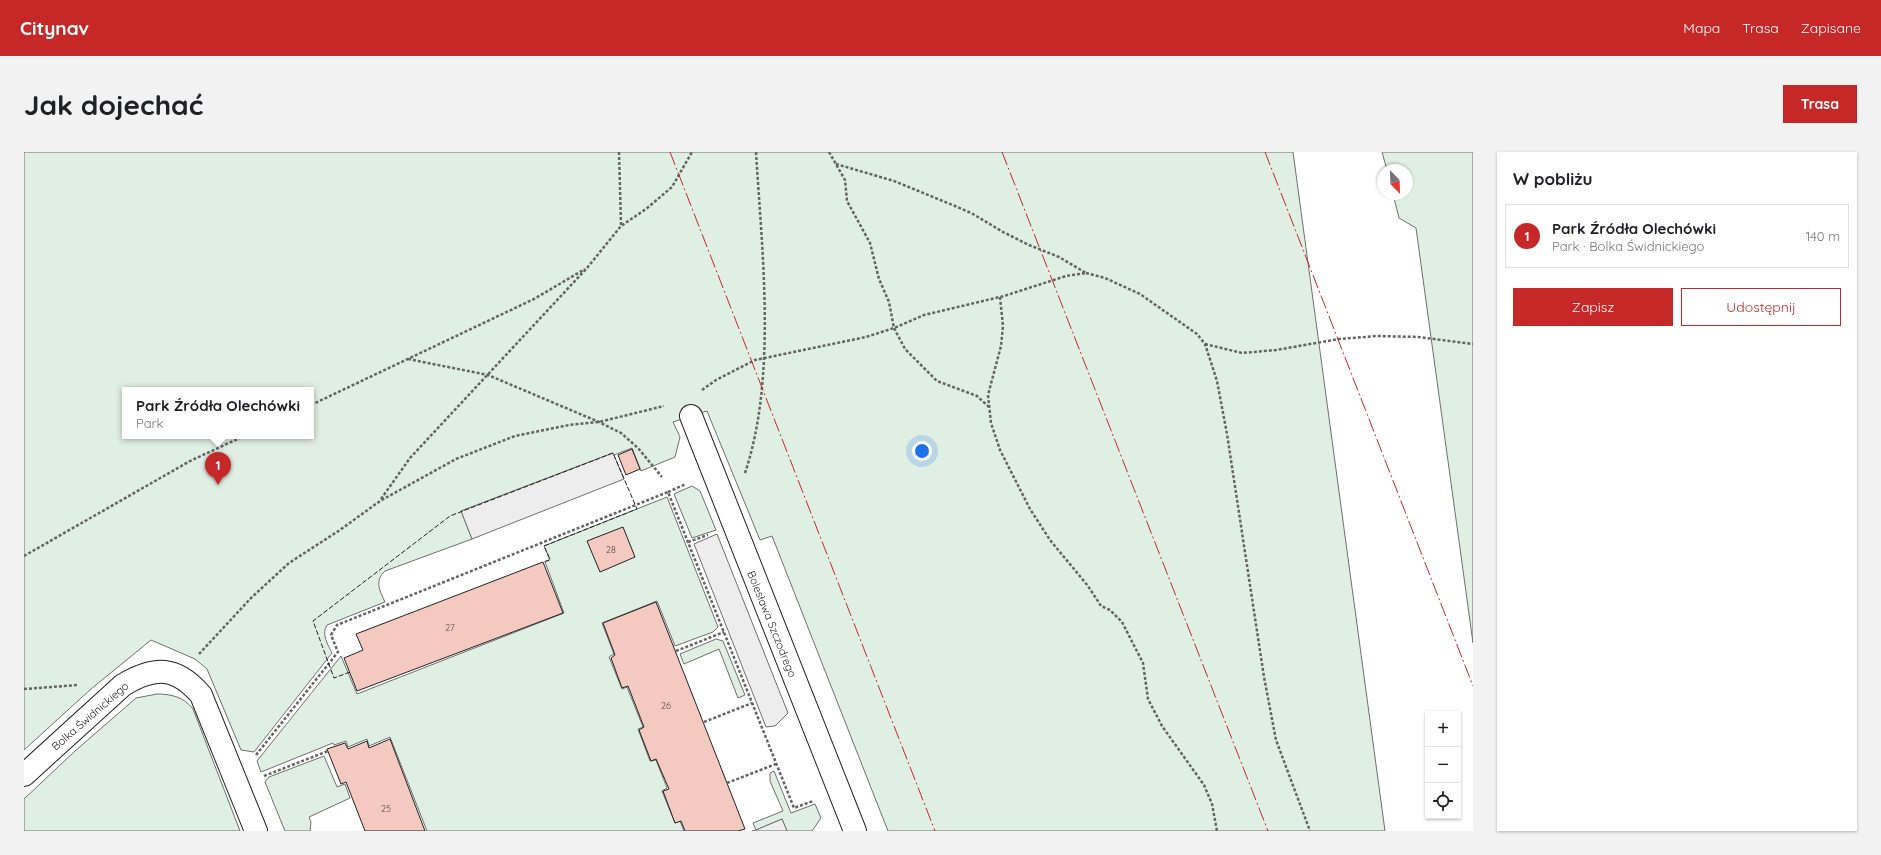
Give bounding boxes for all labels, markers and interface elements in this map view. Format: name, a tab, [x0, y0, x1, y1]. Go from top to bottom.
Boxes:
text: Citynav	[20, 16, 89, 40]
text: Mapa	[1683, 19, 1720, 37]
text: Trasa	[1742, 19, 1779, 37]
text: Zapisane	[1801, 19, 1861, 37]
button: Trasa	[1783, 85, 1857, 123]
text: Jak dojechać	[24, 87, 203, 122]
north arrow	[1377, 164, 1413, 200]
text: W pobliżu	[1513, 168, 1593, 189]
text: Park Źródła Olechówki	[1552, 219, 1716, 238]
text: 1	[1524, 228, 1530, 244]
text: 140 m	[1805, 228, 1840, 244]
text: Park · Bolka Świdnickiego	[1552, 238, 1704, 254]
button: Zapisz	[1513, 288, 1673, 326]
button: Udostępnij	[1681, 288, 1841, 326]
popup	[122, 387, 314, 439]
text: Park Źródła Olechówki	[136, 396, 300, 415]
text: Park	[136, 415, 164, 431]
your location	[912, 441, 932, 461]
pin: 1	[205, 452, 231, 485]
house number: 28	[606, 544, 616, 555]
street label: Bolesława Szczodrego	[744, 569, 800, 680]
house number: 27	[445, 622, 455, 633]
street label: Bolka Świdnickiego	[49, 679, 132, 753]
house number: 26	[661, 700, 671, 711]
map controls	[1425, 711, 1461, 819]
button: +	[1425, 711, 1461, 747]
button: −	[1425, 747, 1461, 783]
button: locate	[1425, 783, 1461, 819]
house number: 25	[381, 803, 391, 814]

